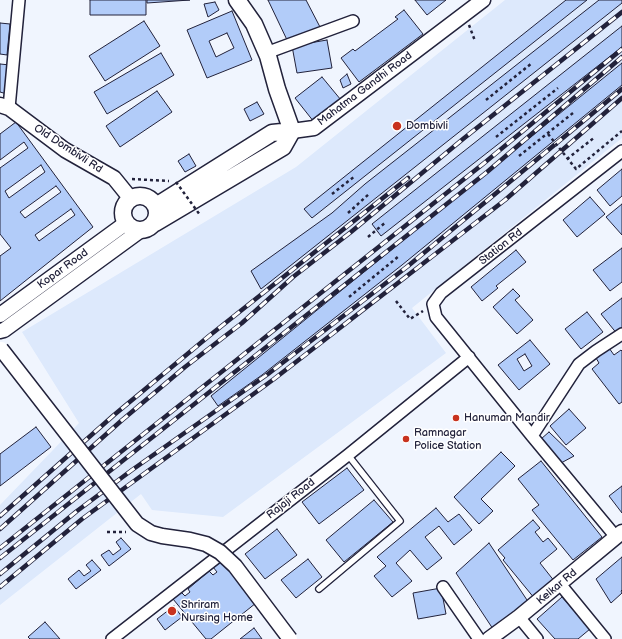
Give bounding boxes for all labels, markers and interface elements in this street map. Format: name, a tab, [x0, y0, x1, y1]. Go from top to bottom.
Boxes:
street label: Mahatma Gandhi Road	[315, 49, 415, 129]
place label: Dombivli	[406, 119, 448, 133]
marker: Dombivli	[391, 120, 403, 132]
street label: Old Dombivli Rd	[31, 122, 105, 176]
street label: Station Rd	[477, 226, 525, 268]
street label: Kopar Road	[35, 246, 91, 292]
place label: Hanuman Mandir	[464, 411, 550, 425]
marker: Hanuman Mandir	[451, 413, 461, 423]
place label: Ramnagar Police Station	[414, 426, 481, 452]
marker: Ramnagar Police Station	[401, 434, 411, 444]
street label: Rajaji Road	[264, 476, 318, 522]
street label: Kelkar Rd	[534, 566, 580, 608]
place label: Shriram Nursing Home	[181, 598, 253, 624]
marker: Shriram Nursing Home	[166, 605, 178, 617]

